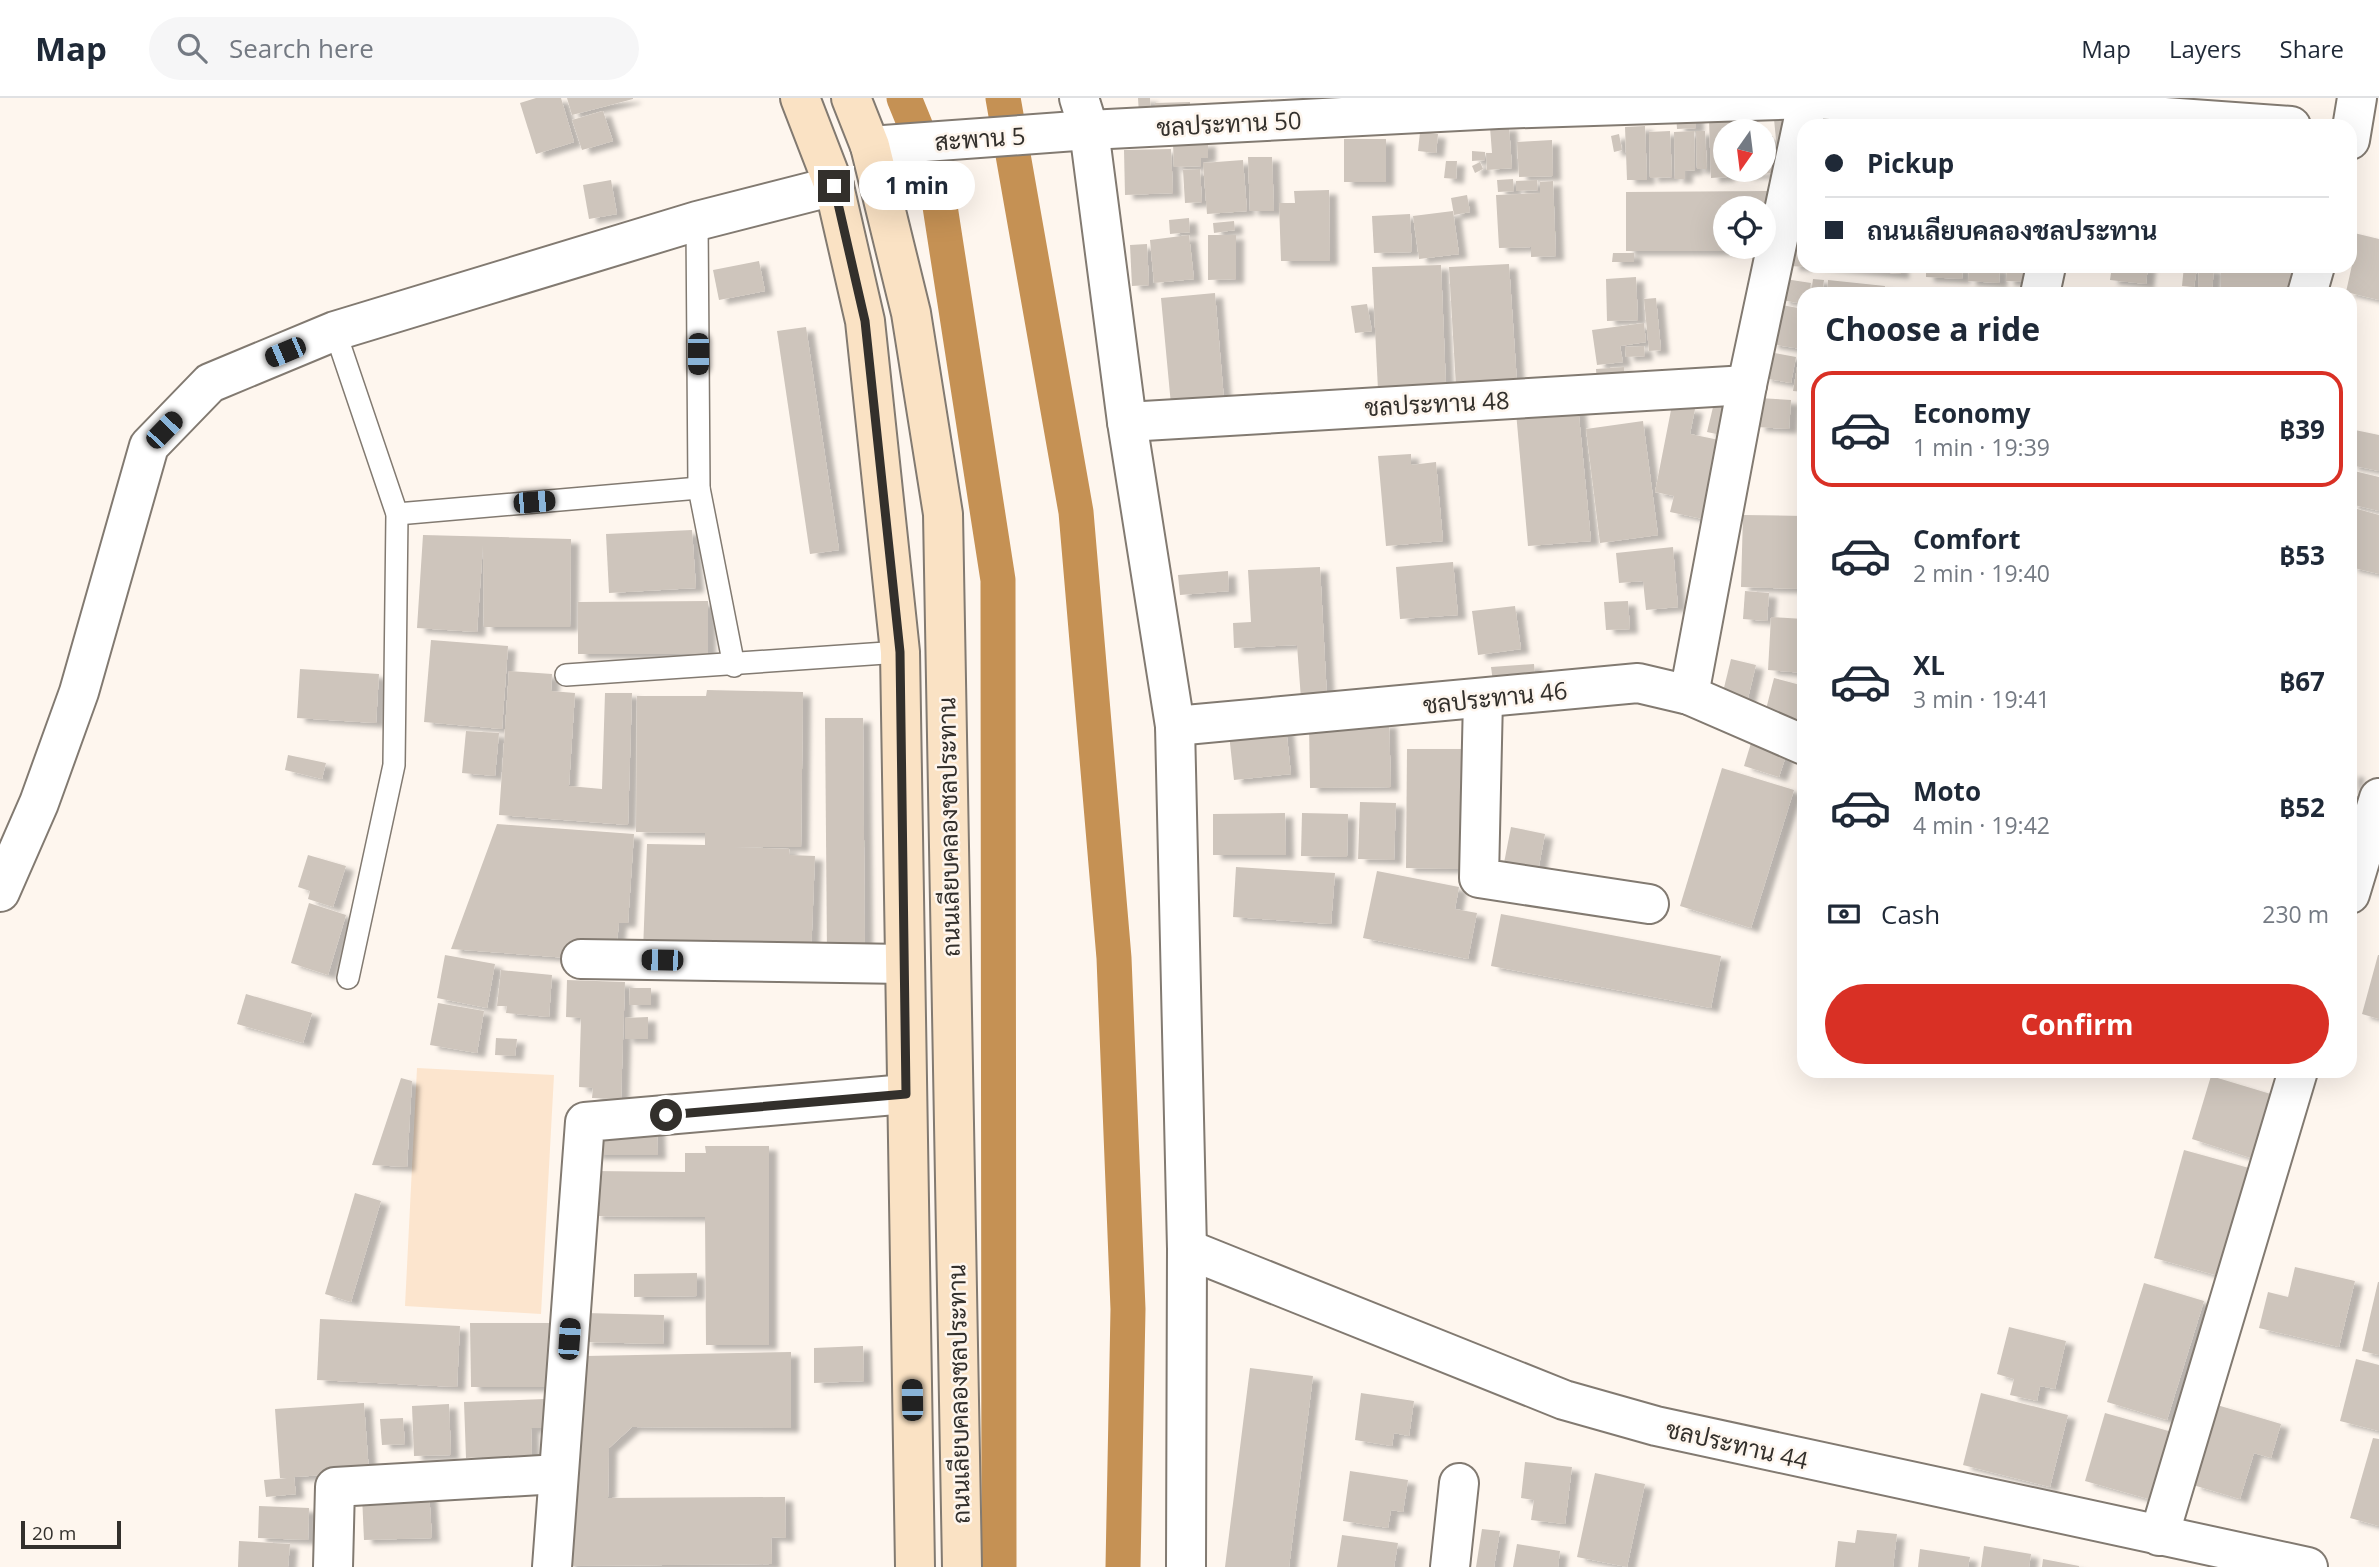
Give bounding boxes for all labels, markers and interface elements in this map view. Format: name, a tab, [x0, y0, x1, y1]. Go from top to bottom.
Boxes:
search box	[149, 17, 639, 80]
text: Map	[35, 26, 107, 71]
icon: search	[173, 29, 211, 67]
text: Search here	[229, 30, 374, 66]
text: Map	[2081, 32, 2131, 65]
text: Layers	[2169, 32, 2242, 65]
text: Share	[2280, 32, 2344, 65]
street label: ชลประทาน 50	[1156, 103, 1302, 143]
street label: สะพาน 5	[934, 118, 1026, 158]
north arrow	[1713, 119, 1776, 182]
map controls	[1713, 119, 1776, 259]
text: Pickup	[1867, 145, 1954, 181]
callout: 1 min	[858, 162, 974, 210]
text: 1 min	[885, 169, 949, 201]
route end	[818, 170, 850, 202]
button: locate	[1713, 196, 1776, 259]
text: ถนนเลียบคลองชลประทาน	[1867, 212, 2157, 248]
text: Choose a ride	[1825, 307, 2040, 350]
car	[688, 333, 709, 375]
car	[262, 334, 309, 370]
street label: ชลประทาน 48	[1364, 383, 1510, 423]
text: Economy	[1913, 395, 2031, 431]
icon: car	[1829, 398, 1892, 461]
car	[142, 408, 187, 452]
text: ฿39	[2280, 411, 2325, 447]
text: 1 min · 19:39	[1913, 431, 2050, 463]
car	[513, 490, 556, 514]
text: Comfort	[1913, 521, 2020, 557]
icon: car	[1829, 524, 1892, 587]
text: ฿53	[2280, 537, 2325, 573]
text: 2 min · 19:40	[1913, 557, 2050, 589]
text: XL	[1913, 647, 1945, 683]
icon: car	[1829, 650, 1892, 713]
text: ฿67	[2280, 663, 2325, 699]
street label: ชลประทาน 46	[1421, 673, 1569, 721]
text: 3 min · 19:41	[1913, 683, 2050, 715]
street label: ถนนเลียบคลองชลประทาน	[929, 697, 967, 957]
text: Moto	[1913, 773, 1981, 809]
icon: car	[1829, 776, 1892, 839]
text: ฿52	[2280, 789, 2325, 825]
text: 4 min · 19:42	[1913, 809, 2050, 841]
icon: cash	[1825, 895, 1863, 933]
text: Cash	[1881, 896, 1940, 932]
text: 230 m	[2262, 898, 2329, 930]
car	[641, 949, 684, 971]
button: Confirm	[1825, 984, 2329, 1064]
route start	[650, 1099, 682, 1131]
street label: ถนนเลียบคลองชลประทาน	[939, 1264, 977, 1524]
car	[558, 1317, 581, 1361]
car	[902, 1379, 923, 1421]
street label: ชลประทาน 44	[1663, 1412, 1812, 1476]
scale bar	[21, 1518, 121, 1550]
text: 20 m	[32, 1520, 76, 1546]

